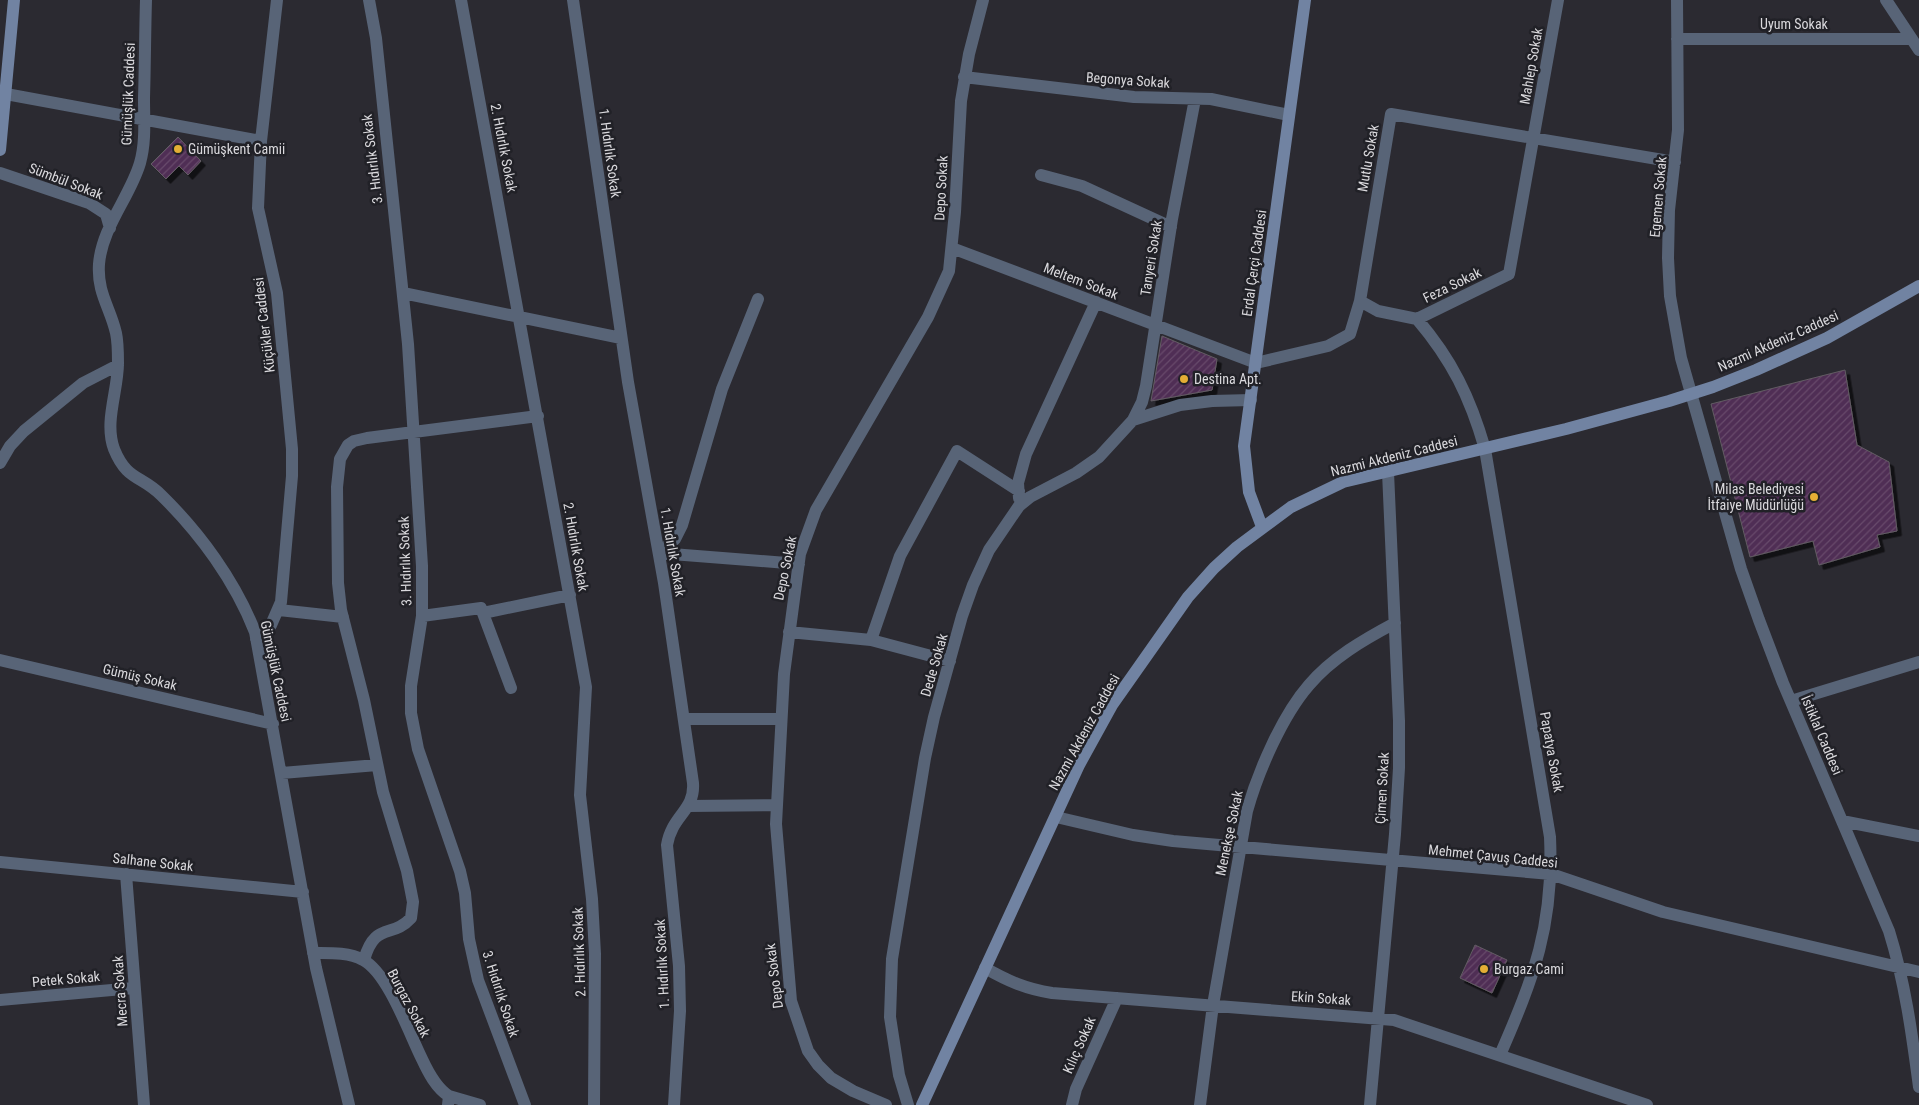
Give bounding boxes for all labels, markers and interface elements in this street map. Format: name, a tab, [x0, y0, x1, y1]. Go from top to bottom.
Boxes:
street label: Uyum Sokak	[1760, 16, 1829, 32]
street label: Mahlep Sokak	[1516, 26, 1546, 106]
street label: Gümüşlük Caddesi	[118, 42, 138, 146]
street label: Begonya Sokak	[1085, 69, 1171, 91]
street label: 2. Hıdırlık Sokak	[488, 102, 521, 194]
street label: 1. Hıdırlık Sokak	[596, 107, 624, 199]
street label: 3. Hıdırlık Sokak	[358, 113, 385, 205]
street label: Mutlu Sokak	[1354, 122, 1382, 193]
place label: Gümüşkent Camii	[188, 141, 285, 157]
marker: Gümüşkent Camii	[172, 143, 184, 155]
street label: Depo Sokak	[931, 154, 951, 221]
street label: Egemen Sokak	[1646, 155, 1670, 238]
street label: Sümbül Sokak	[27, 160, 106, 203]
street label: Erdal Çerçi Caddesi	[1239, 209, 1269, 317]
street label: Tanyeri Sokak	[1137, 218, 1165, 297]
street label: Meltem Sokak	[1042, 259, 1121, 303]
street label: Feza Sokak	[1420, 264, 1484, 306]
street label: Küçükler Caddesi	[250, 277, 278, 373]
street label: Nazmi Akdeniz Caddesi	[1715, 307, 1841, 375]
place label: Destina Apt.	[1194, 371, 1262, 387]
marker: Destina Apt.	[1178, 373, 1190, 385]
street label: Nazmi Akdeniz Caddesi	[1329, 432, 1459, 480]
place label: Milas Belediyesi İtfaiye Müdürlüğü	[1708, 481, 1804, 513]
marker: Milas Belediyesi İtfaiye Müdürlüğü	[1808, 491, 1820, 503]
street label: 2. Hıdırlık Sokak	[560, 501, 592, 593]
street label: 1. Hıdırlık Sokak	[657, 506, 689, 598]
street label: 3. Hıdırlık Sokak	[395, 515, 415, 606]
street label: Depo Sokak	[770, 534, 800, 602]
street label: Gümüşlük Caddesi	[257, 619, 295, 723]
street label: Dede Sokak	[917, 631, 951, 698]
street label: Gümüş Sokak	[101, 661, 179, 693]
street label: Nazmi Akdeniz Caddesi	[1045, 671, 1123, 793]
street label: İstiklal Caddesi	[1798, 693, 1846, 777]
street label: Papatya Sokak	[1537, 711, 1567, 794]
street label: Çimen Sokak	[1372, 751, 1392, 824]
street label: Menekşe Sokak	[1212, 788, 1246, 877]
street label: Mehmet Çavuş Caddesi	[1428, 841, 1558, 871]
street label: Salhane Sokak	[112, 850, 195, 874]
street label: 2. Hıdırlık Sokak	[569, 906, 589, 997]
street label: 1. Hıdırlık Sokak	[652, 918, 672, 1009]
street label: Depo Sokak	[762, 942, 786, 1009]
street label: 3. Hıdırlık Sokak	[479, 949, 523, 1040]
street label: Mecra Sokak	[109, 954, 130, 1027]
place label: Burgaz Cami	[1494, 961, 1564, 977]
marker: Burgaz Cami	[1478, 963, 1490, 975]
street label: Burgaz Sokak	[384, 966, 434, 1041]
street label: Petek Sokak	[31, 968, 101, 990]
street label: Ekin Sokak	[1290, 988, 1352, 1008]
street label: Kılıç Sokak	[1059, 1013, 1099, 1076]

